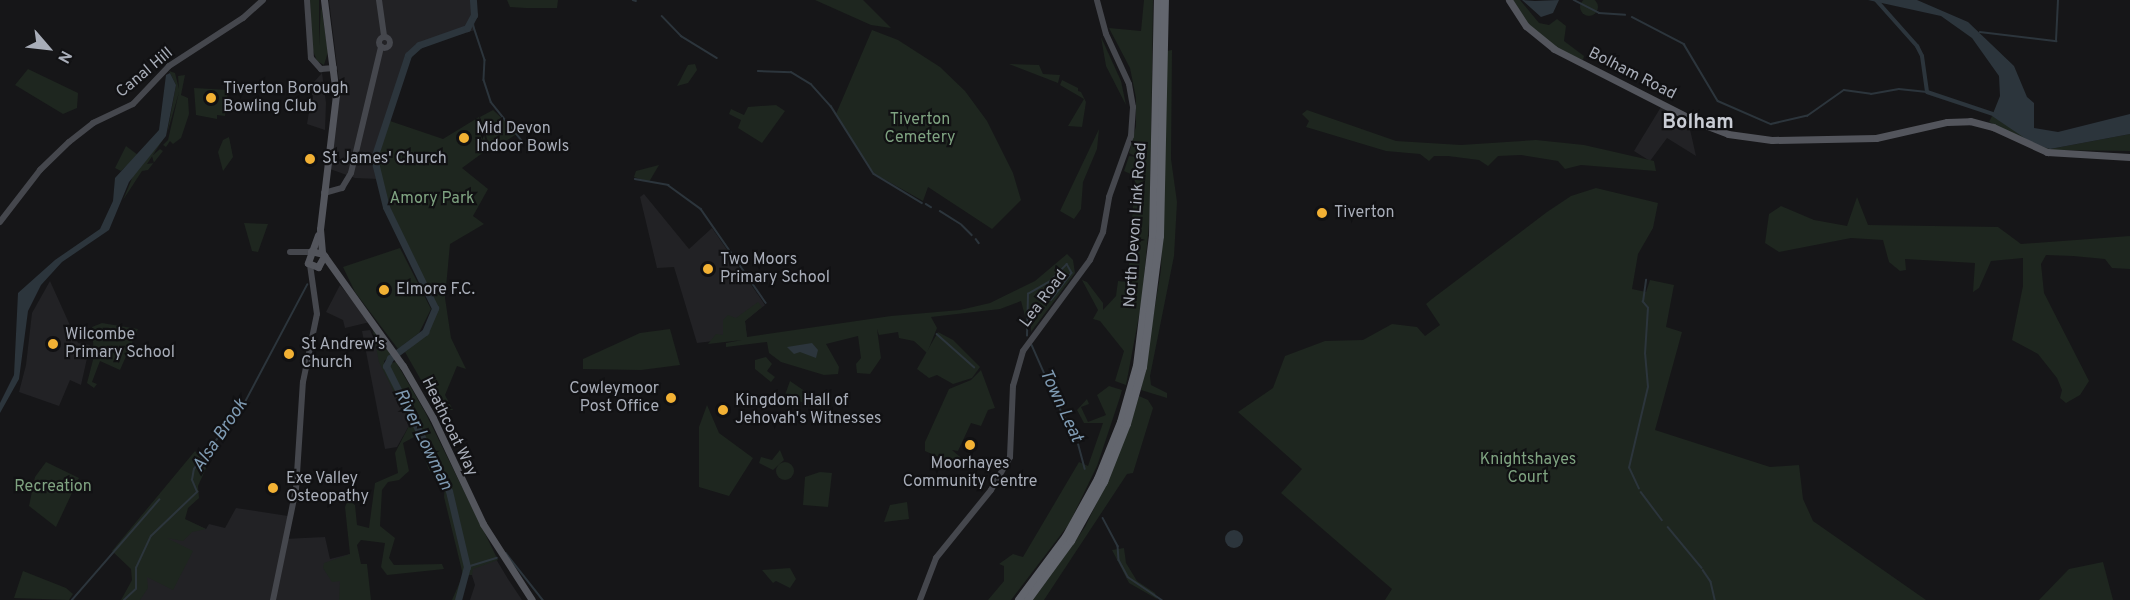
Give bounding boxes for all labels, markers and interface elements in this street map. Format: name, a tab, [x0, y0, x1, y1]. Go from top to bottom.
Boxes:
north arrow	[18, 18, 78, 78]
street label: Canal Hill	[113, 44, 177, 102]
street label: Bolham Road	[1585, 44, 1679, 104]
text: N	[52, 47, 75, 66]
place label: Tiverton Borough Bowling Club	[223, 79, 348, 117]
marker: Tiverton Borough Bowling Club	[204, 91, 218, 105]
park label: Tiverton Cemetery	[885, 110, 955, 148]
district label: Bolham	[1662, 111, 1734, 135]
place label: Mid Devon Indoor Bowls	[476, 119, 569, 157]
marker: Mid Devon Indoor Bowls	[457, 131, 471, 145]
street label: North Devon Link Road	[1121, 142, 1151, 308]
place label: St James' Church	[322, 149, 447, 169]
marker: St James' Church	[303, 152, 317, 166]
park label: Amory Park	[389, 189, 475, 209]
place label: Tiverton	[1334, 203, 1394, 223]
marker: Tiverton	[1315, 206, 1329, 220]
place label: Two Moors Primary School	[720, 250, 830, 288]
marker: Two Moors Primary School	[701, 262, 715, 276]
street label: Lea Road	[1016, 267, 1072, 331]
place label: Elmore F.C.	[396, 280, 475, 300]
marker: Elmore F.C.	[377, 283, 391, 297]
place label: Wilcombe Primary School	[65, 325, 175, 363]
place label: St Andrew's Church	[301, 335, 386, 373]
marker: Wilcombe Primary School	[46, 337, 60, 351]
marker: St Andrew's Church	[282, 347, 296, 361]
water label: Town Leat	[1034, 366, 1086, 446]
street label: Heathcoat Way	[417, 374, 481, 480]
place label: Cowleymoor Post Office	[569, 379, 659, 417]
water label: River Lowman	[388, 386, 456, 494]
marker: Cowleymoor Post Office	[664, 391, 678, 405]
place label: Kingdom Hall of Jehovah's Witnesses	[735, 391, 882, 429]
water label: Alsa Brook	[189, 395, 253, 477]
marker: Kingdom Hall of Jehovah's Witnesses	[716, 403, 730, 417]
marker: Moorhayes Community Centre	[963, 438, 977, 452]
park label: Knightshayes Court	[1480, 450, 1576, 488]
place label: Moorhayes Community Centre	[903, 454, 1037, 492]
place label: Exe Valley Osteopathy	[286, 469, 369, 507]
park label: Recreation	[14, 477, 92, 497]
marker: Exe Valley Osteopathy	[264, 479, 282, 497]

